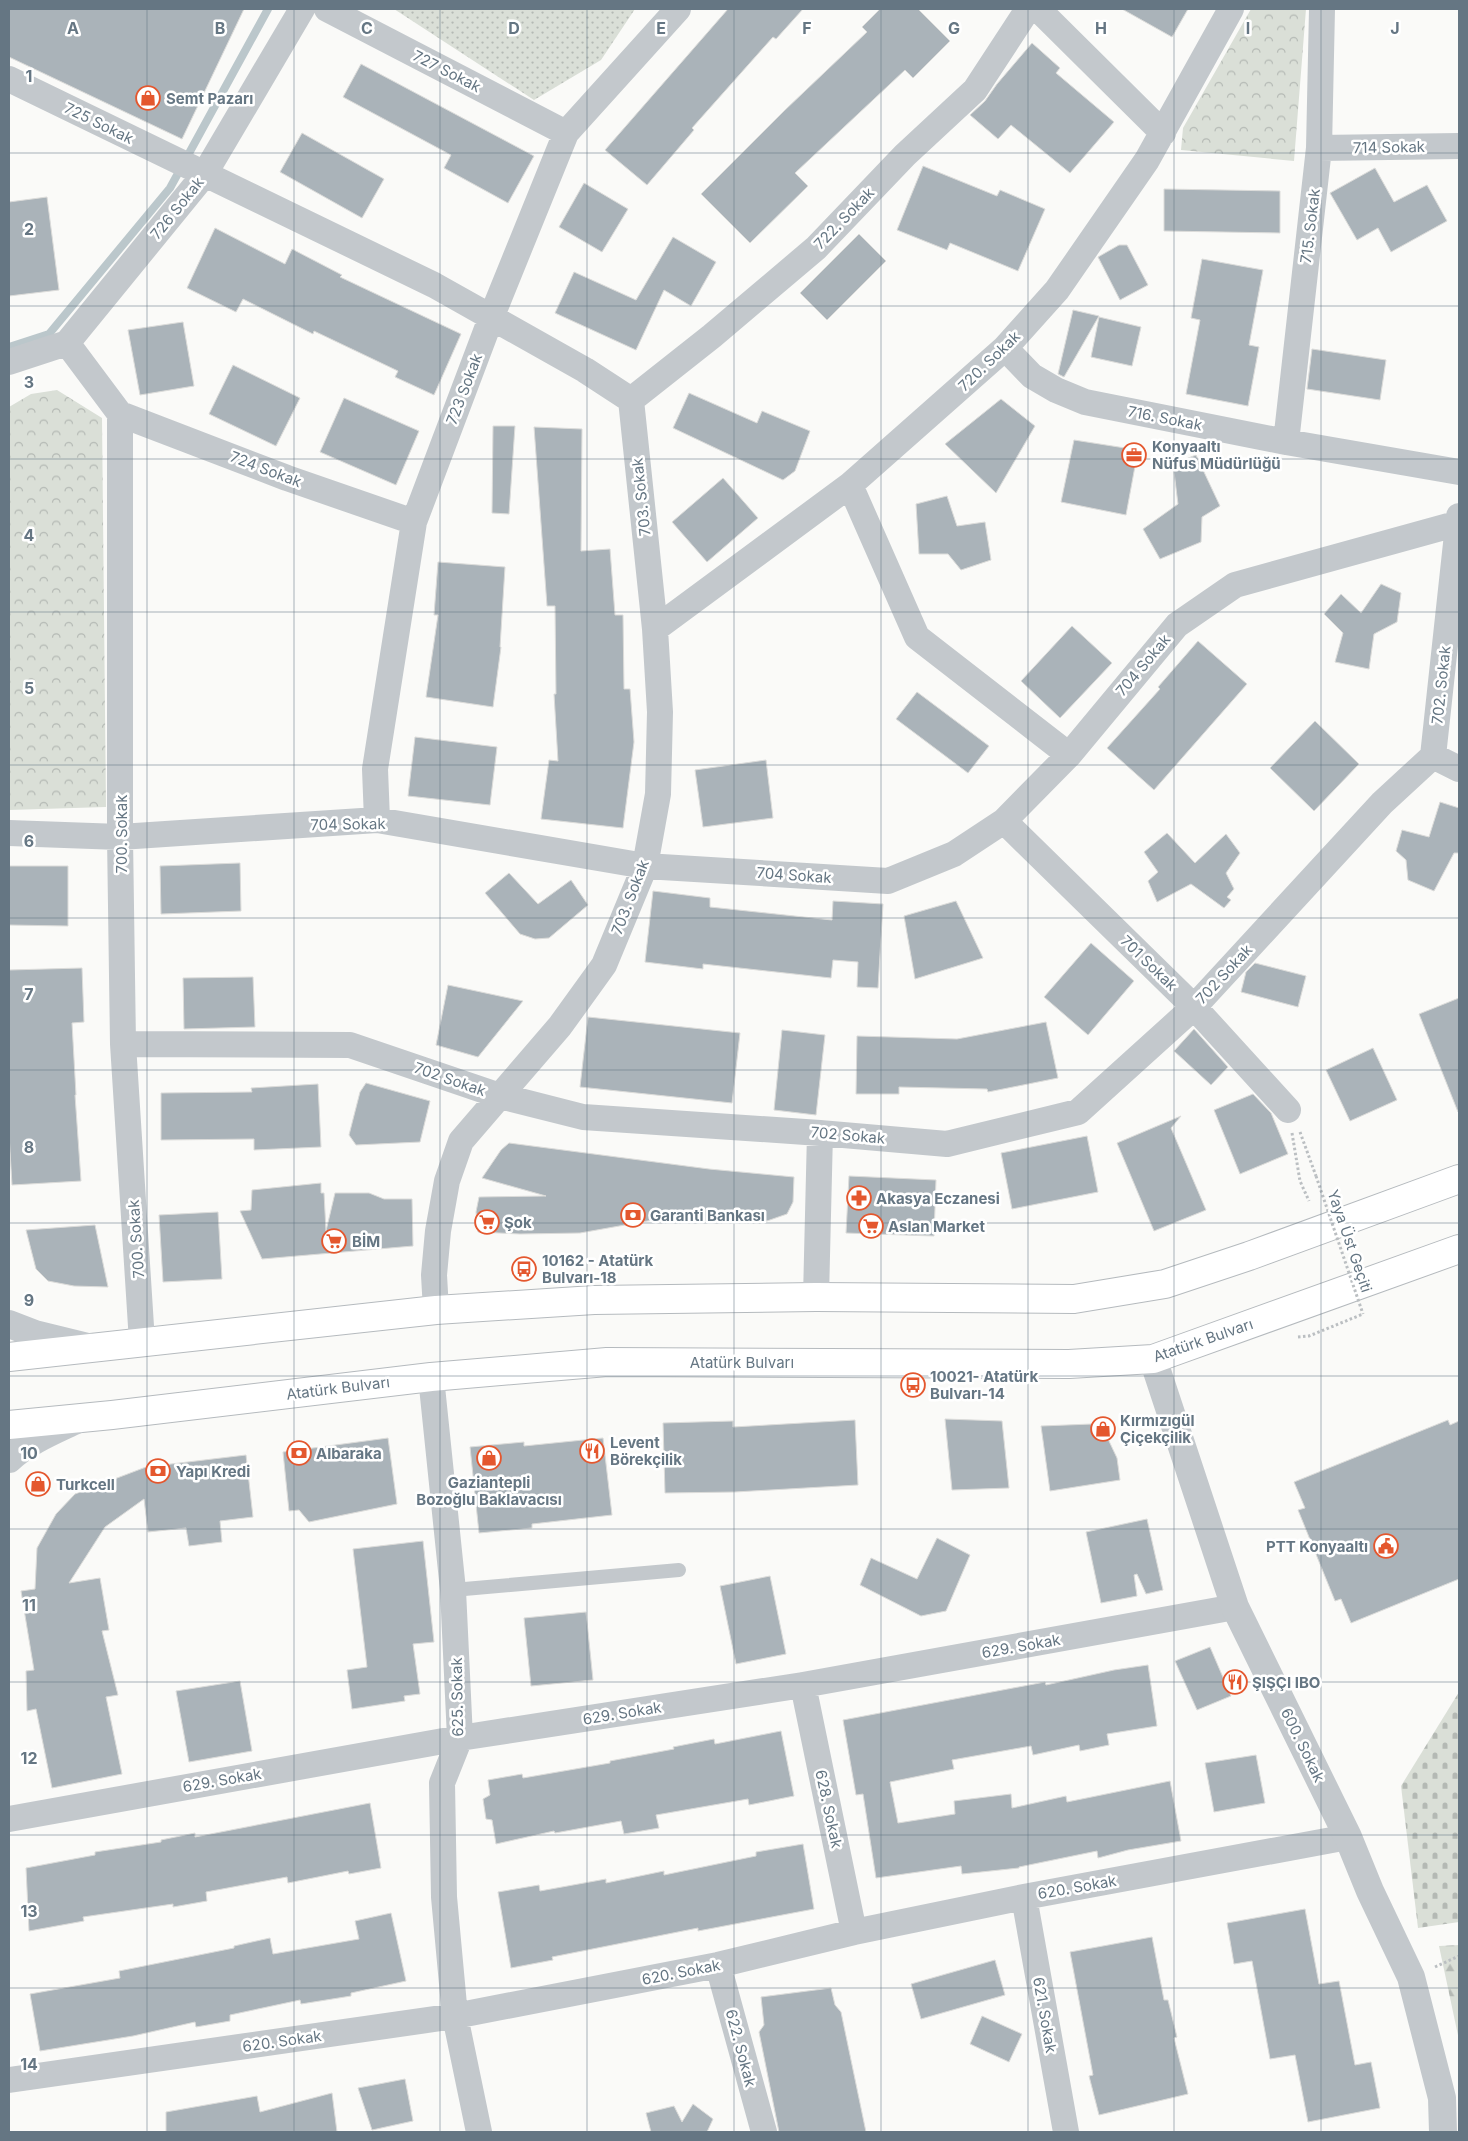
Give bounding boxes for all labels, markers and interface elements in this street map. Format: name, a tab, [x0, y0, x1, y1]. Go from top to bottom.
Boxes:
text: A	[67, 18, 79, 38]
text: B	[215, 18, 225, 38]
text: C	[361, 18, 373, 38]
text: D	[508, 18, 520, 38]
text: E	[656, 18, 666, 38]
text: F	[802, 18, 812, 38]
text: G	[948, 18, 960, 38]
text: H	[1095, 18, 1107, 38]
text: I	[1246, 18, 1250, 38]
text: J	[1390, 18, 1400, 38]
street label: 727 Sokak	[410, 46, 485, 97]
text: 1	[26, 66, 32, 86]
shop icon: Semt Pazarı	[135, 85, 161, 111]
place label: Semt Pazarı	[166, 89, 253, 108]
street label: 725 Sokak	[61, 98, 137, 148]
street label: 714 Sokak	[1353, 137, 1426, 157]
street label: 726 Sokak	[146, 172, 208, 243]
street label: 722. Sokak	[810, 183, 879, 253]
street label: 715. Sokak	[1296, 187, 1324, 265]
text: 2	[24, 219, 34, 239]
street label: 720. Sokak	[954, 326, 1024, 395]
street label: 723 Sokak	[442, 350, 487, 427]
text: 3	[24, 372, 34, 392]
street label: 716. Sokak	[1126, 401, 1205, 435]
place label: Konyaaltı Nüfus Müdürlüğü	[1152, 437, 1281, 473]
office icon: Konyaaltı Nüfus Müdürlüğü	[1121, 442, 1147, 468]
street label: 724 Sokak	[228, 447, 305, 492]
street label: 703. Sokak	[627, 456, 655, 537]
text: 4	[24, 525, 35, 545]
street label: 704 Sokak	[1112, 630, 1175, 700]
street label: 702. Sokak	[1427, 644, 1455, 725]
text: 5	[24, 678, 34, 698]
street label: 700. Sokak	[112, 794, 131, 873]
street label: 704 Sokak	[310, 814, 386, 834]
text: 6	[24, 831, 34, 851]
street label: 703. Sokak	[607, 856, 653, 937]
street label: 704 Sokak	[756, 863, 833, 887]
street label: 701 Sokak	[1117, 931, 1182, 995]
street label: 702 Sokak	[1192, 940, 1257, 1008]
text: 7	[24, 984, 34, 1004]
street label: 702 Sokak	[412, 1058, 489, 1100]
street label: 702 Sokak	[810, 1122, 887, 1148]
text: 8	[24, 1137, 34, 1157]
pharmacy icon: Akasya Eczanesi	[846, 1185, 872, 1211]
street label: Yaya Üst Geçiti	[1324, 1187, 1376, 1295]
place label: Akasya Eczanesi	[876, 1189, 1000, 1208]
street label: 700. Sokak	[124, 1198, 148, 1279]
bank icon: Garanti Bankası	[620, 1202, 646, 1228]
place label: Garanti Bankası	[650, 1206, 765, 1225]
supermarket icon: Şok	[474, 1209, 500, 1235]
place label: Şok	[504, 1213, 532, 1232]
supermarket icon: Aslan Market	[858, 1213, 884, 1239]
place label: Aslan Market	[888, 1217, 985, 1236]
supermarket icon: BİM	[321, 1228, 347, 1254]
place label: BİM	[352, 1232, 380, 1251]
place label: 10162 - Atatürk Bulvarı-18	[542, 1251, 654, 1287]
bus stop icon: 10162 - Atatürk Bulvarı-18	[511, 1256, 537, 1282]
text: 9	[24, 1290, 34, 1310]
street label: Atatürk Bulvarı	[1151, 1314, 1255, 1366]
street label: Atatürk Bulvarı	[690, 1353, 794, 1372]
place label: 10021- Atatürk Bulvarı-14	[930, 1367, 1038, 1403]
street label: Atatürk Bulvarı	[285, 1372, 391, 1404]
bus stop icon: 10021- Atatürk Bulvarı-14	[900, 1372, 926, 1398]
place label: Kırmızıgül Çiçekçilik	[1120, 1411, 1194, 1447]
shop icon: Kırmızıgül Çiçekçilik	[1090, 1416, 1116, 1442]
place label: Levent Börekçilik	[610, 1433, 682, 1469]
restaurant icon: Levent Börekçilik	[579, 1438, 605, 1464]
bank icon: Albaraka	[286, 1440, 312, 1466]
text: 10	[20, 1443, 38, 1463]
place label: Albaraka	[316, 1444, 382, 1463]
shop icon: Gaziantepli Bozoğlu Baklavacısı	[476, 1445, 502, 1471]
bank icon: Yapı Kredi	[145, 1458, 171, 1484]
place label: Yapı Kredi	[176, 1462, 250, 1481]
shop icon: Turkcell	[25, 1471, 51, 1497]
place label: Gaziantepli Bozoğlu Baklavacısı	[416, 1473, 562, 1509]
place label: Turkcell	[56, 1475, 115, 1494]
public building icon: PTT Konyaaltı	[1373, 1533, 1399, 1559]
place label: PTT Konyaaltı	[1266, 1537, 1368, 1556]
text: 11	[22, 1595, 36, 1615]
street label: 629. Sokak	[980, 1630, 1063, 1662]
street label: 625. Sokak	[447, 1656, 467, 1737]
restaurant icon: ŞIŞÇI IBO	[1222, 1669, 1248, 1695]
place label: ŞIŞÇI IBO	[1252, 1673, 1320, 1692]
street label: 629. Sokak	[581, 1697, 663, 1729]
street label: 600. Sokak	[1277, 1705, 1329, 1786]
text: 12	[21, 1748, 37, 1768]
street label: 629. Sokak	[181, 1764, 264, 1796]
street label: 628. Sokak	[811, 1768, 847, 1851]
street label: 620. Sokak	[1036, 1871, 1119, 1903]
text: 13	[20, 1901, 38, 1921]
street label: 620. Sokak	[640, 1955, 723, 1989]
street label: 621. Sokak	[1029, 1976, 1061, 2055]
street label: 622. Sokak	[722, 2007, 761, 2090]
street label: 620. Sokak	[241, 2026, 323, 2056]
text: 14	[20, 2054, 38, 2074]

